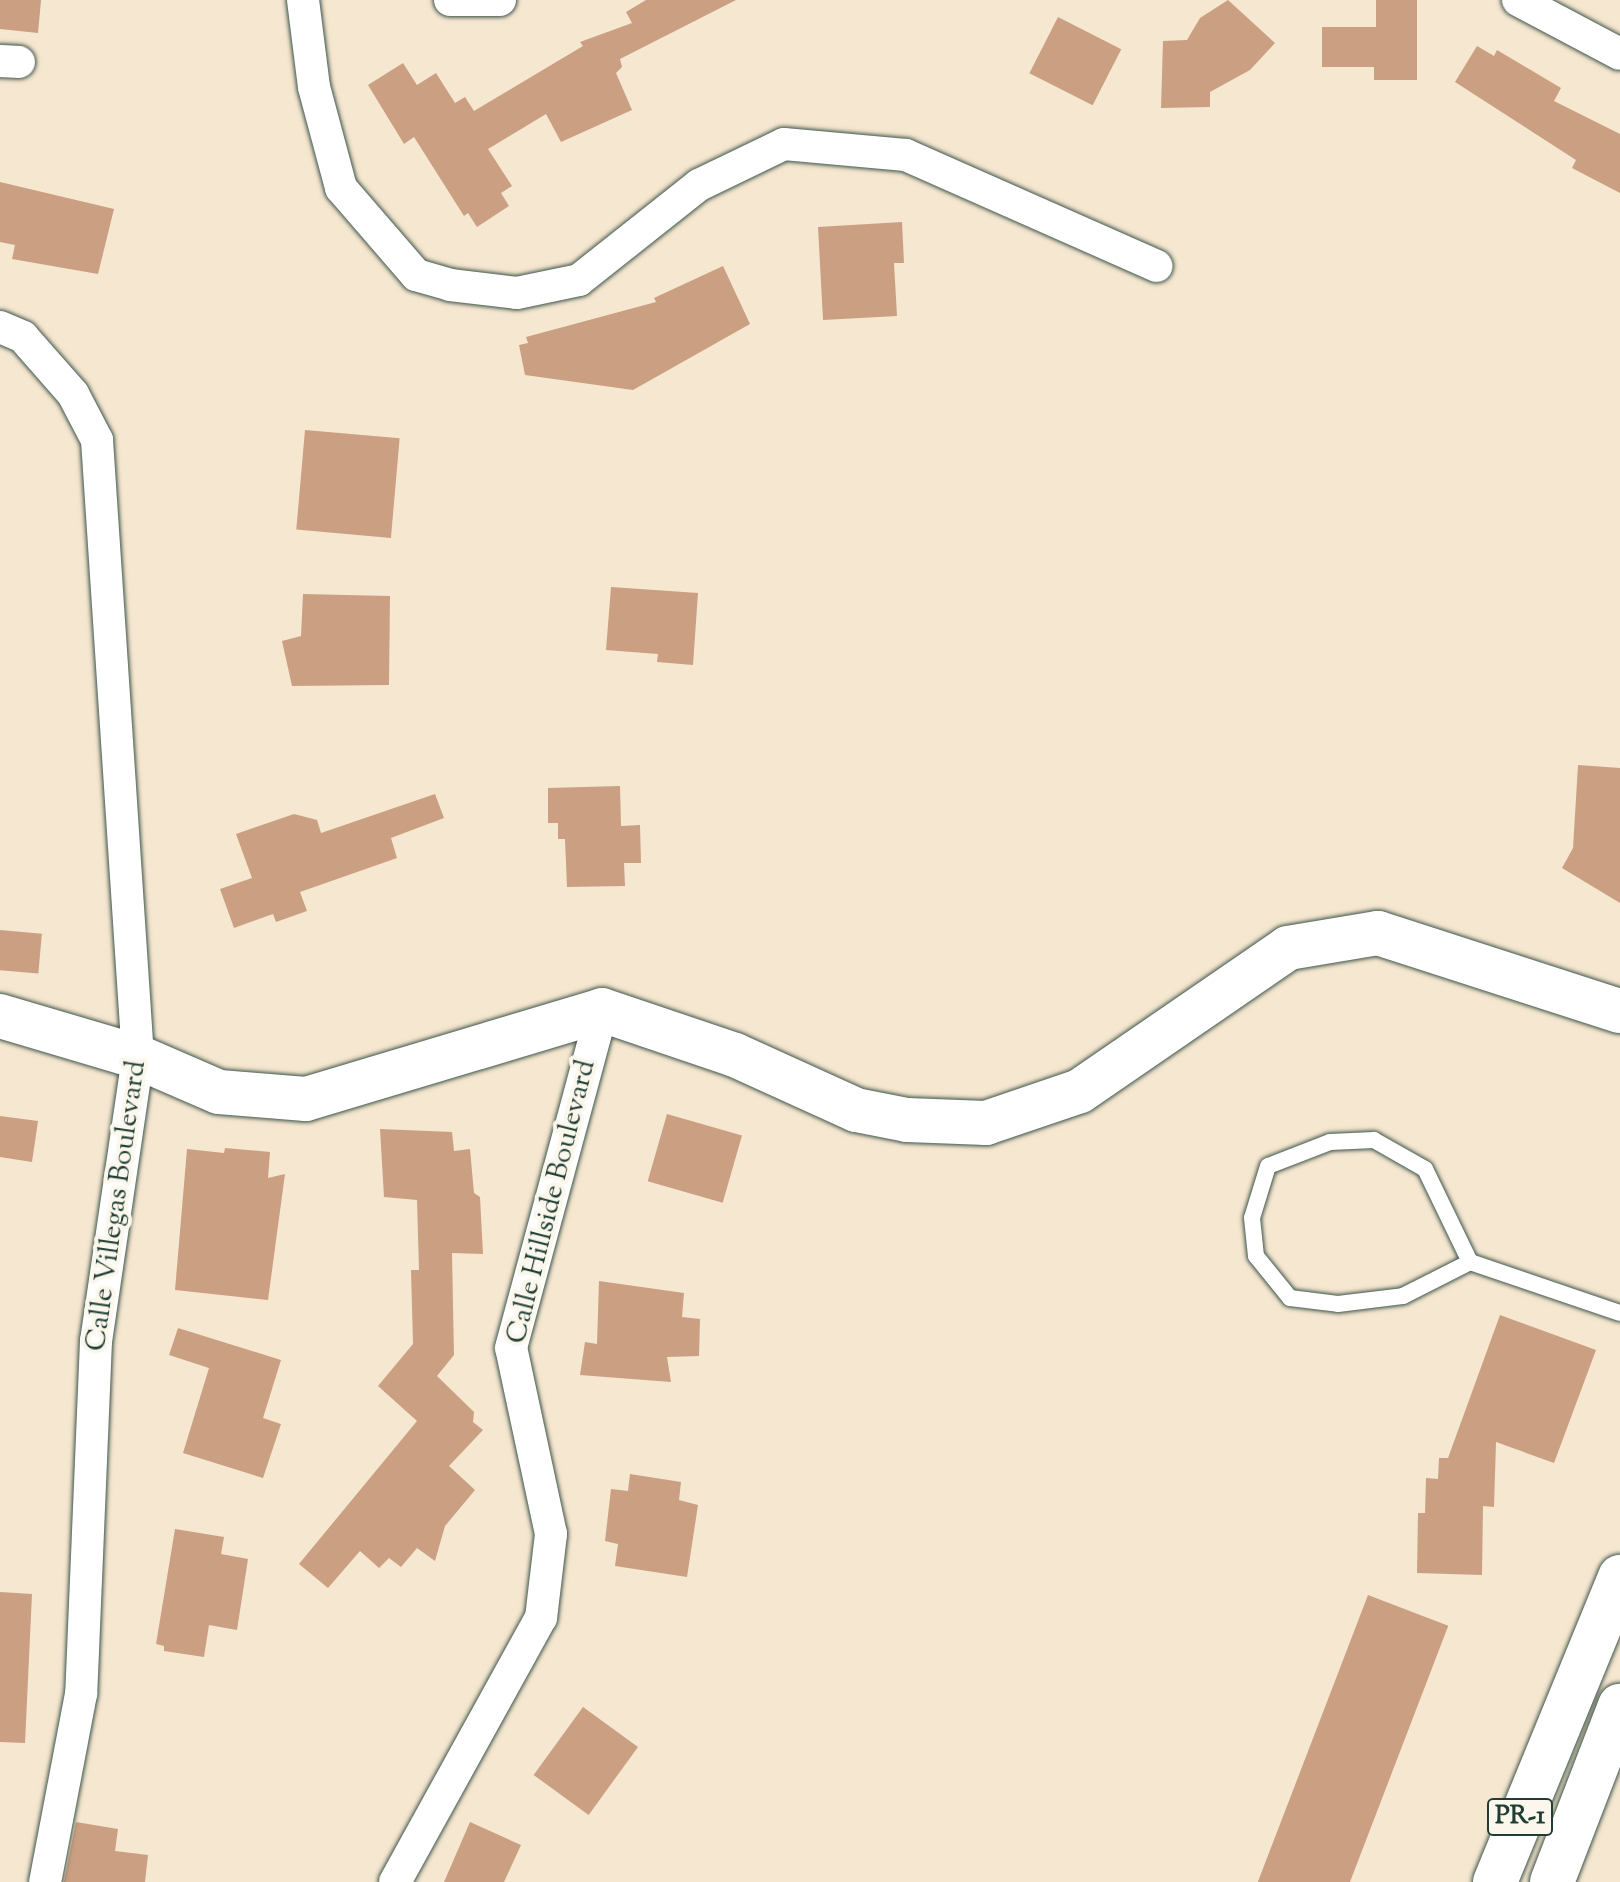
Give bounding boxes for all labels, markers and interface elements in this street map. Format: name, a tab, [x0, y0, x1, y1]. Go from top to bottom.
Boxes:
street label: Calle Hillside Boulevard	[500, 1057, 604, 1347]
street label: Calle Villegas Boulevard	[80, 1059, 154, 1353]
road number: PR-1	[1486, 1795, 1554, 1839]

